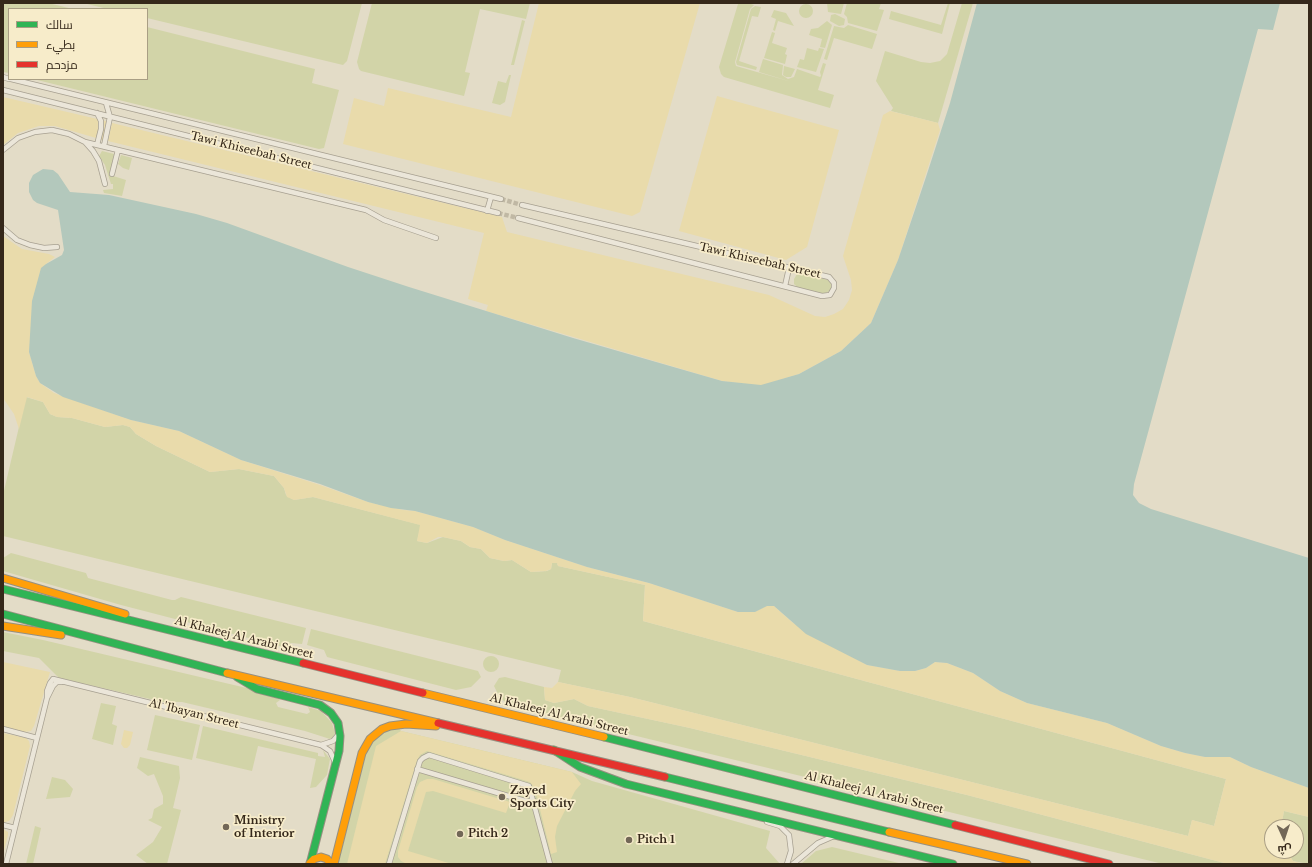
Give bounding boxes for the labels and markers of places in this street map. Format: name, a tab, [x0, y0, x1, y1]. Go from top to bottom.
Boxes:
place label: Zayed Sports City	[510, 784, 574, 810]
marker: Zayed Sports City	[497, 792, 507, 802]
place label: Ministry of Interior	[234, 814, 295, 840]
marker: Ministry of Interior	[221, 822, 231, 832]
place label: Pitch 2	[468, 827, 508, 841]
marker: Pitch 2	[455, 829, 465, 839]
place label: Pitch 1	[637, 833, 675, 847]
marker: Pitch 1	[624, 835, 634, 845]

